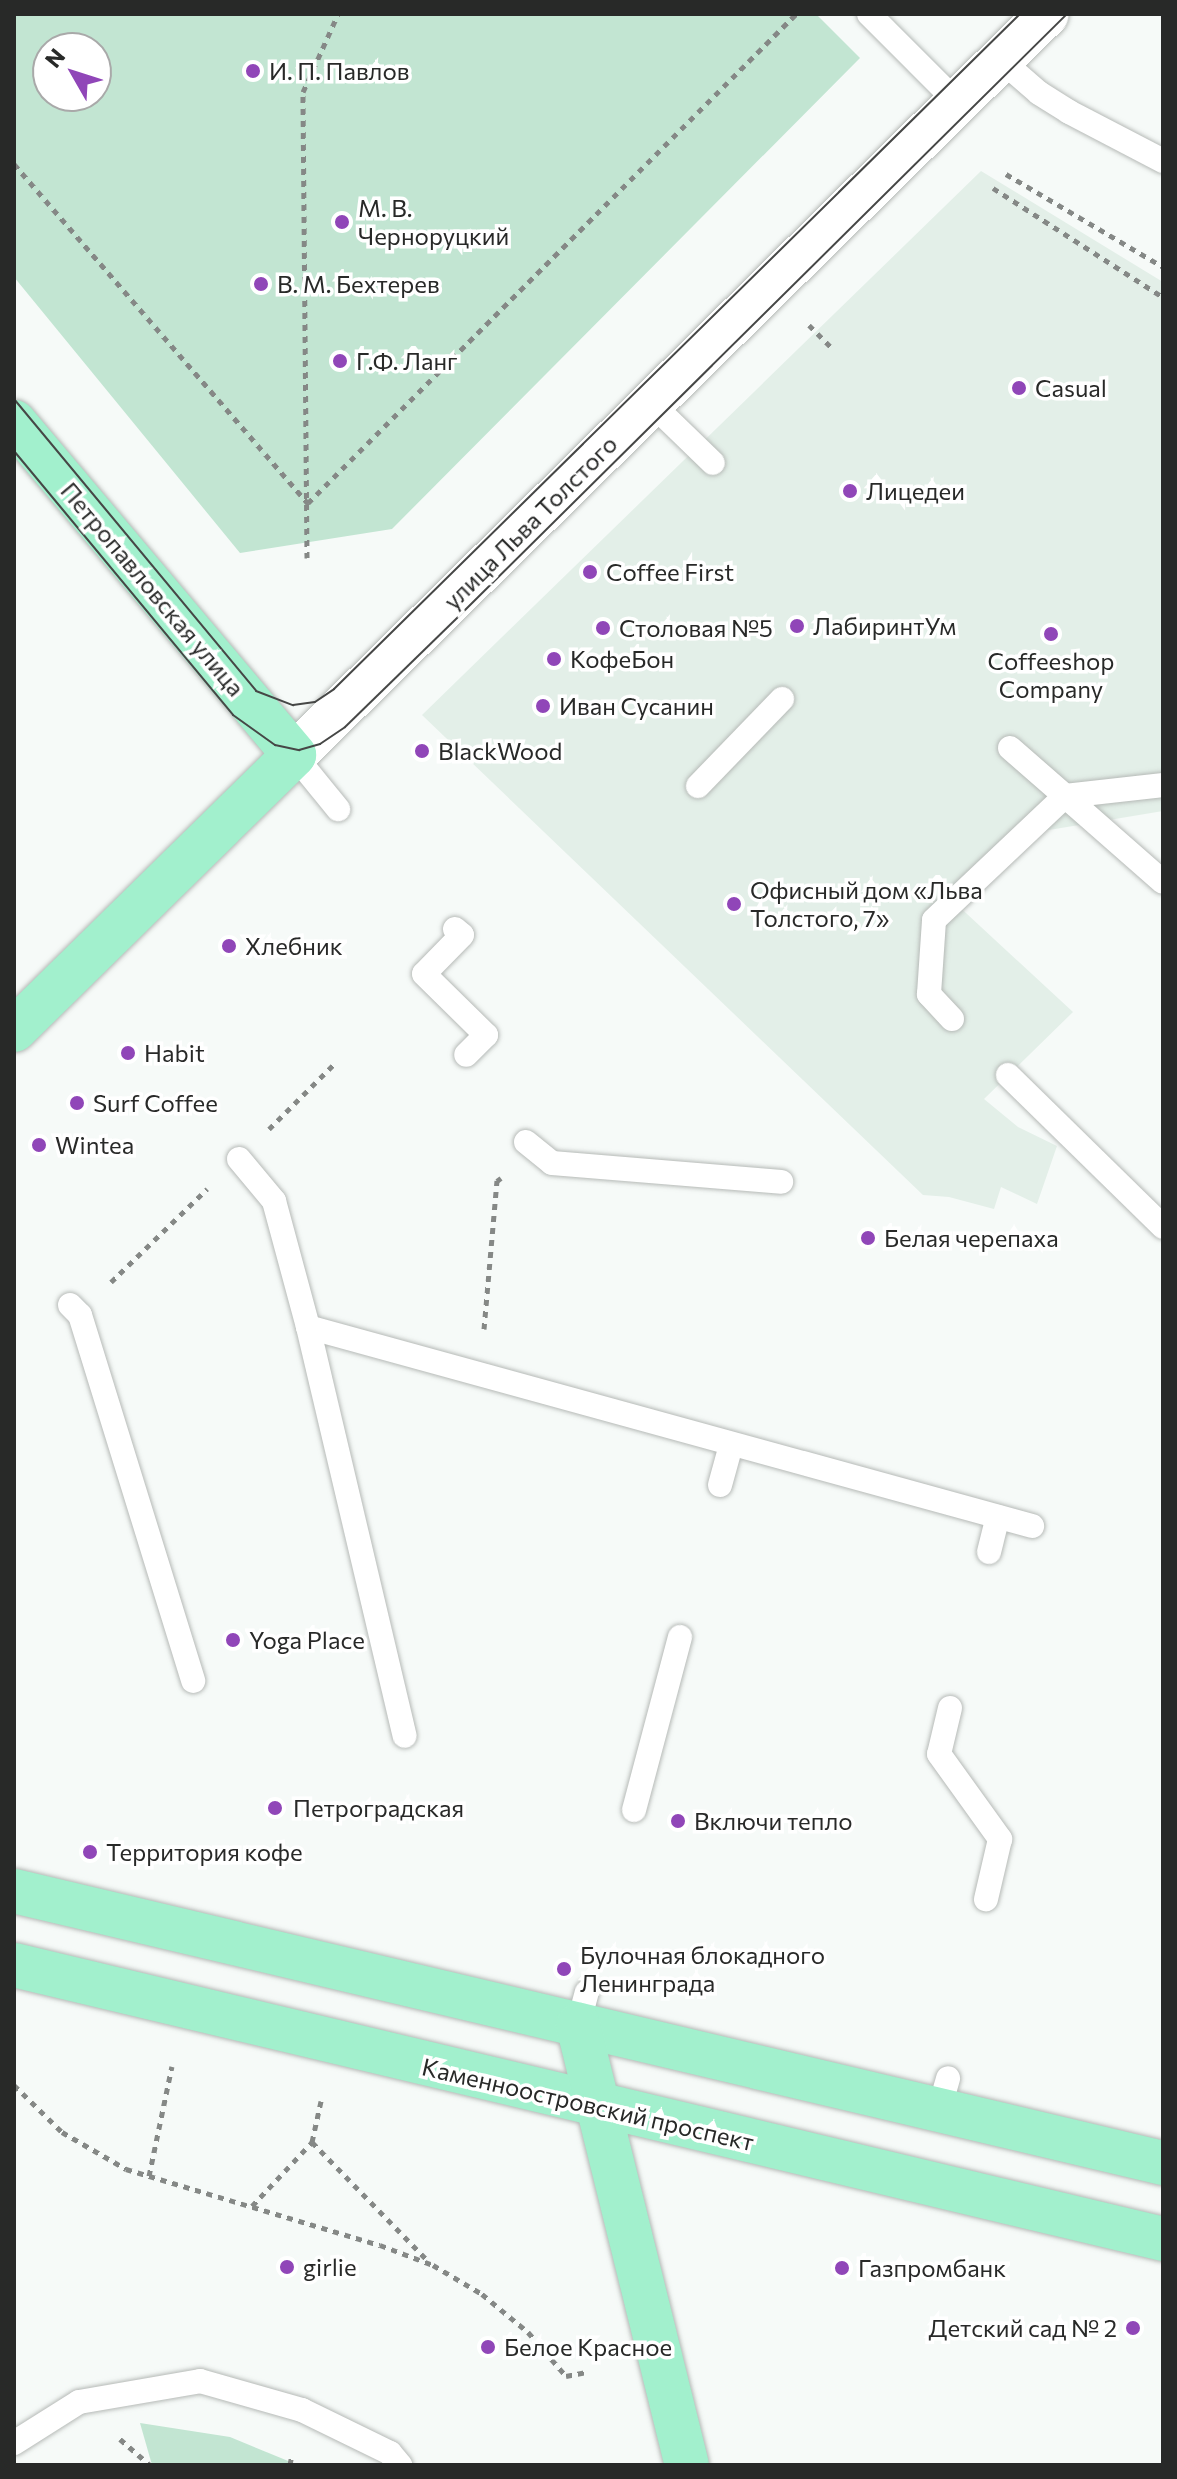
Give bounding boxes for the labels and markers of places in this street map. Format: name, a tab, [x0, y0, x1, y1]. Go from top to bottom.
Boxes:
place label: И. П. Павлов	[269, 57, 410, 85]
marker: И. П. Павлов	[244, 62, 262, 80]
place label: М. В. Черноруцкий	[358, 194, 509, 250]
marker: М. В. Черноруцкий	[333, 213, 351, 231]
place label: В. М. Бехтерев	[277, 270, 440, 298]
marker: В. М. Бехтерев	[252, 275, 270, 293]
place label: Г.Ф. Ланг	[356, 347, 458, 375]
marker: Г.Ф. Ланг	[331, 352, 349, 370]
place label: Casual	[1035, 374, 1107, 402]
marker: Casual	[1010, 379, 1028, 397]
place label: Лицедеи	[866, 477, 965, 505]
marker: Лицедеи	[841, 482, 859, 500]
place label: Coffee First	[606, 558, 734, 586]
marker: Coffee First	[581, 563, 599, 581]
place label: ЛабиринтУм	[813, 612, 956, 640]
place label: Столовая №5	[619, 614, 773, 642]
marker: ЛабиринтУм	[788, 617, 806, 635]
marker: Столовая №5	[594, 619, 612, 637]
marker: Coffeeshop Company	[1042, 625, 1060, 643]
place label: КофеБон	[570, 645, 674, 673]
place label: Coffeeshop Company	[988, 647, 1114, 703]
marker: КофеБон	[545, 650, 563, 668]
place label: Иван Сусанин	[559, 692, 714, 720]
marker: Иван Сусанин	[534, 697, 552, 715]
place label: BlackWood	[438, 737, 562, 765]
marker: BlackWood	[413, 742, 431, 760]
place label: Офисный дом «Льва Толстого, 7»	[750, 876, 983, 932]
marker: Офисный дом «Льва Толстого, 7»	[725, 895, 743, 913]
place label: Хлебник	[245, 932, 343, 960]
marker: Хлебник	[220, 937, 238, 955]
place label: Habit	[144, 1039, 205, 1067]
marker: Habit	[119, 1044, 137, 1062]
place label: Surf Coffee	[93, 1089, 218, 1117]
marker: Surf Coffee	[68, 1094, 86, 1112]
place label: Wintea	[55, 1131, 134, 1159]
marker: Wintea	[30, 1136, 48, 1154]
place label: Белая черепаха	[884, 1224, 1059, 1252]
marker: Белая черепаха	[859, 1229, 877, 1247]
place label: Yoga Place	[249, 1626, 365, 1654]
marker: Yoga Place	[224, 1631, 242, 1649]
place label: Петроградская	[293, 1794, 464, 1822]
marker: Петроградская	[264, 1797, 286, 1819]
place label: Включи тепло	[694, 1807, 853, 1835]
marker: Включи тепло	[669, 1812, 687, 1830]
place label: Территория кофе	[106, 1838, 303, 1866]
marker: Территория кофе	[81, 1843, 99, 1861]
place label: Булочная блокадного Ленинграда	[580, 1941, 825, 1997]
marker: Булочная блокадного Ленинграда	[555, 1960, 573, 1978]
place label: girlie	[303, 2253, 357, 2281]
place label: Газпромбанк	[858, 2254, 1006, 2282]
marker: girlie	[278, 2258, 296, 2276]
marker: Газпромбанк	[833, 2259, 851, 2277]
place label: Детский сад № 2	[929, 2314, 1117, 2342]
marker: Детский сад № 2	[1124, 2319, 1142, 2337]
place label: Белое Красное	[504, 2333, 672, 2361]
marker: Белое Красное	[479, 2338, 497, 2356]

